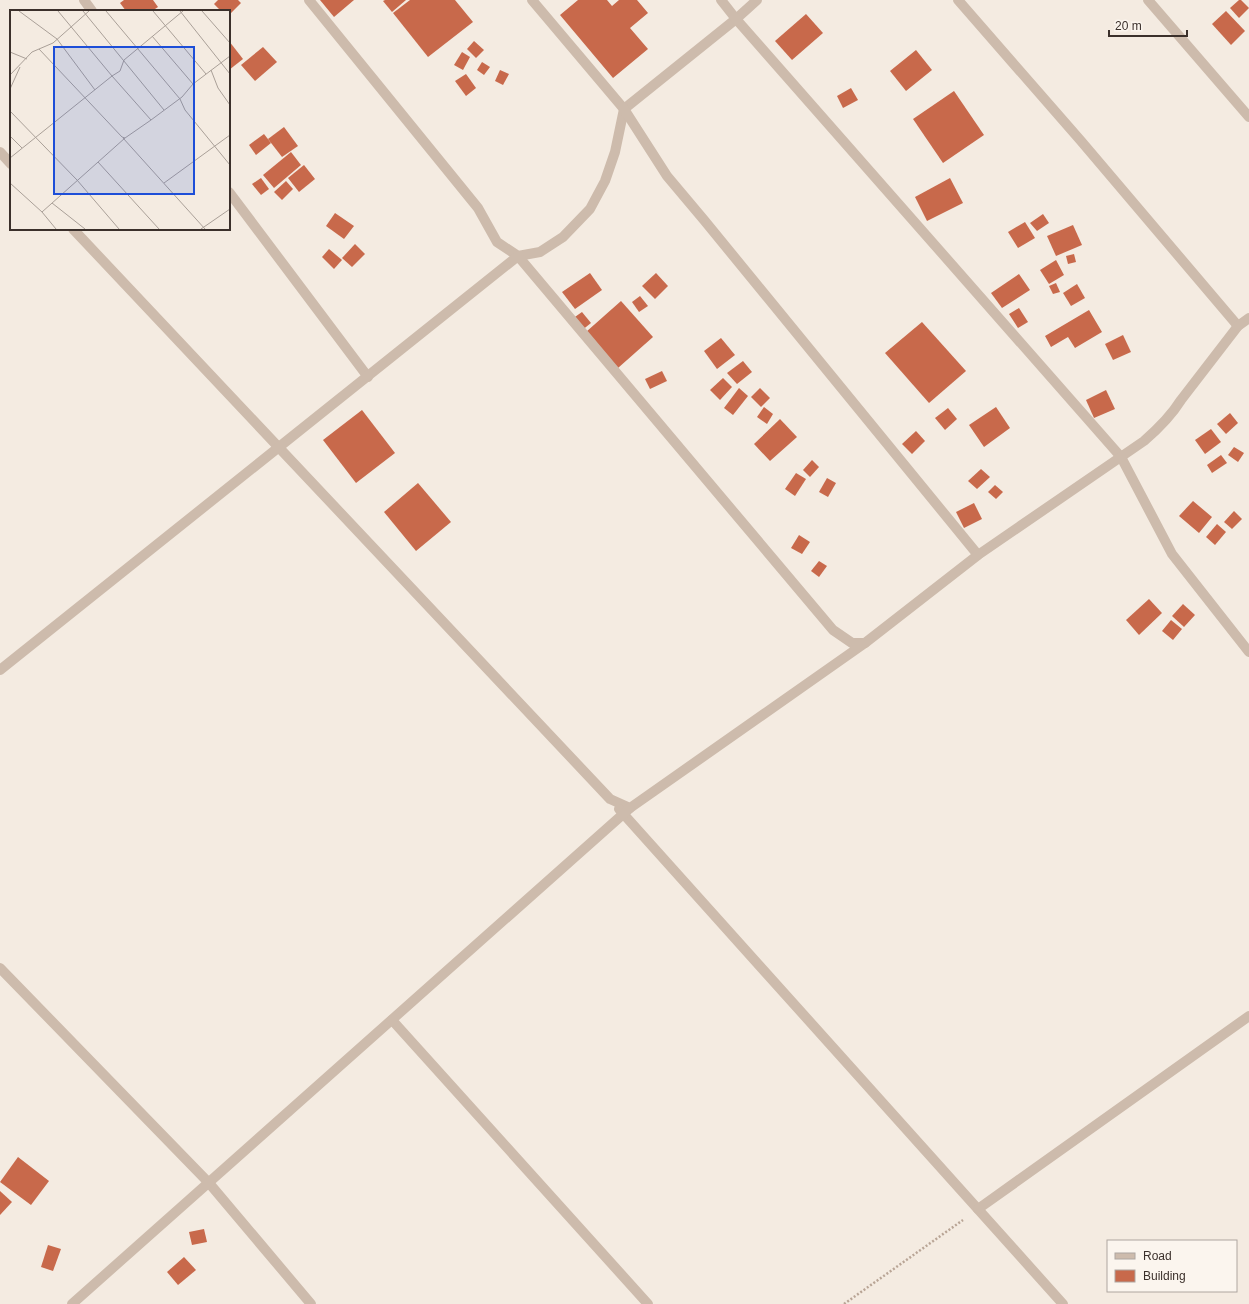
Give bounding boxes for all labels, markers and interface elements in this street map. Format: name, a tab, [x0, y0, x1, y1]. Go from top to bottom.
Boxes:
inset map	[10, 10, 230, 230]
scale bar	[1109, 12, 1187, 38]
text: 20 m	[1115, 19, 1142, 33]
legend	[1107, 1240, 1237, 1292]
text: Road	[1143, 1249, 1172, 1263]
text: Building	[1143, 1269, 1186, 1283]

